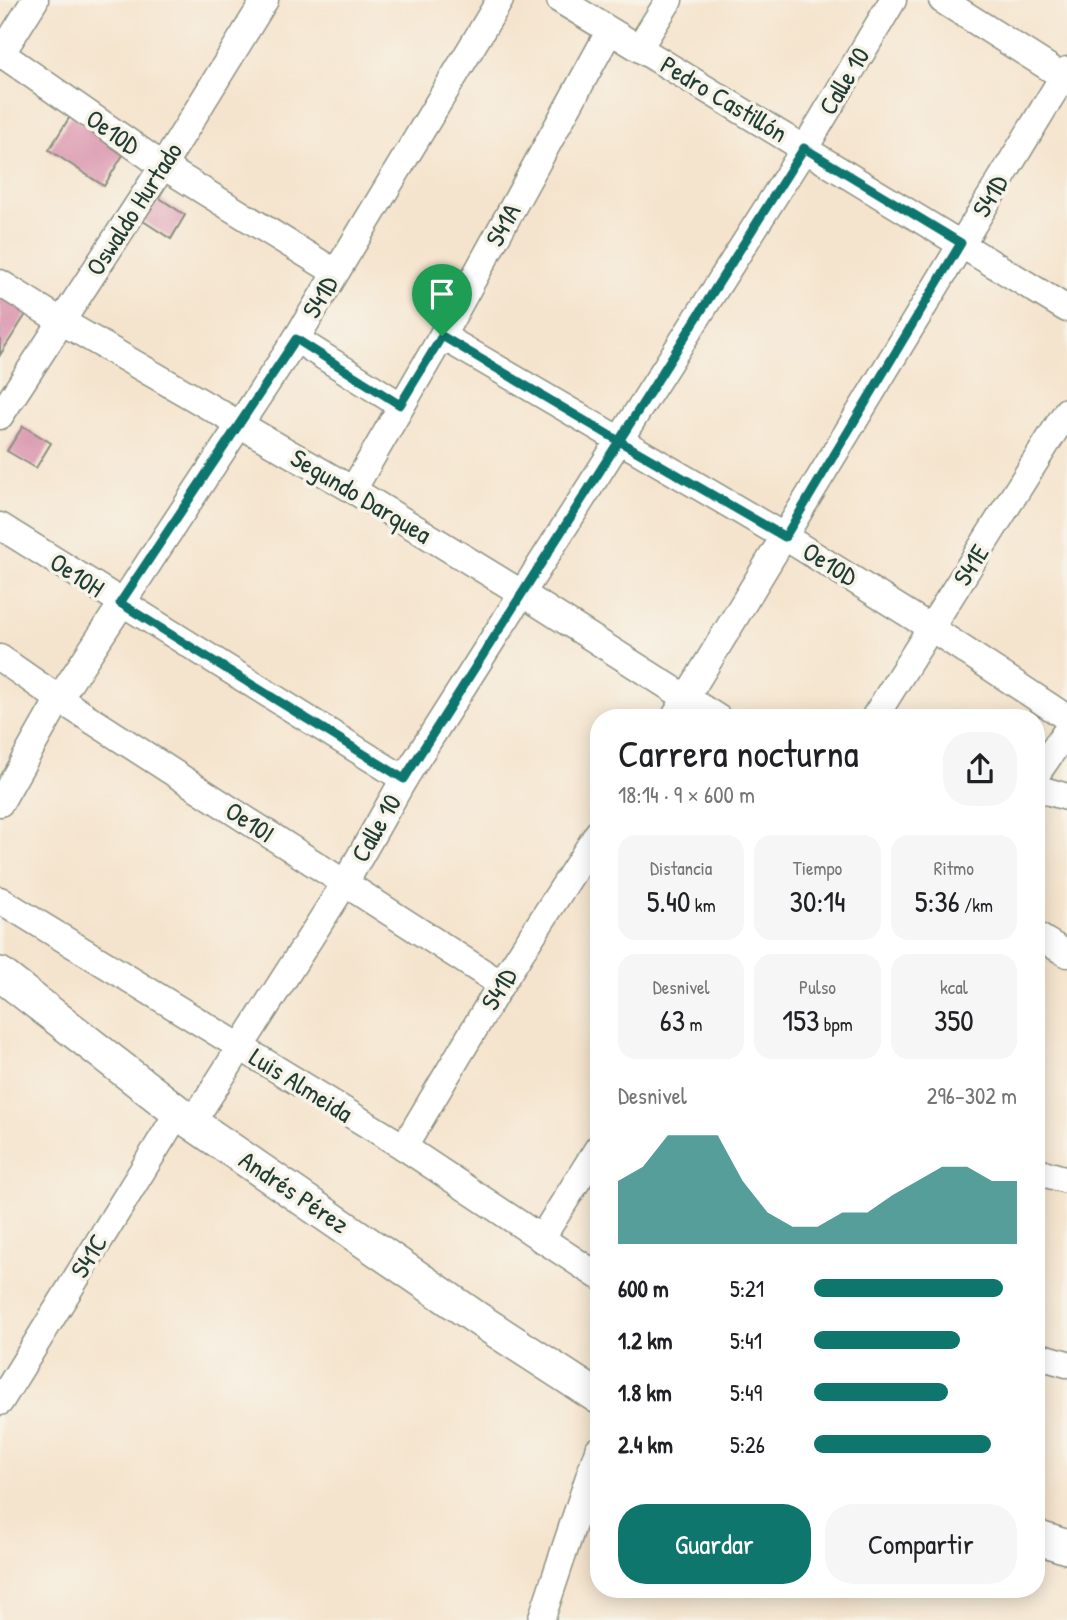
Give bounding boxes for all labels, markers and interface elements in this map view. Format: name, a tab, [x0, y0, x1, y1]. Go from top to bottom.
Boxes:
street label: Calle 10	[810, 40, 877, 121]
street label: Pedro Castillón	[654, 47, 794, 150]
street label: Oe10D	[79, 101, 148, 163]
street label: Oswaldo Hurtado	[77, 135, 190, 282]
street label: S41D	[963, 168, 1016, 223]
street label: S41A	[477, 197, 529, 252]
pin	[412, 264, 472, 336]
street label: S41D	[293, 269, 346, 324]
icon: arrive	[423, 275, 461, 313]
street label: Segundo Darquea	[284, 440, 438, 551]
street label: Oe10D	[796, 533, 865, 594]
street label: S41E	[944, 537, 997, 592]
street label: Oe10H	[43, 544, 111, 605]
text: Carrera nocturna	[618, 727, 859, 779]
button: share	[943, 732, 1017, 806]
text: 18:14 · 9 × 600 m	[618, 779, 755, 810]
street label: Calle 10	[342, 787, 409, 868]
street label: Oe10I	[219, 793, 282, 850]
text: Distancia	[650, 855, 712, 881]
text: Tiempo	[793, 855, 842, 881]
text: Ritmo	[934, 855, 974, 881]
text: 5.40	[647, 881, 690, 921]
text: 30:14	[790, 881, 845, 921]
text: 5:36	[915, 881, 960, 921]
text: km	[690, 892, 716, 918]
text: /km	[960, 892, 993, 918]
street label: S41D	[472, 960, 525, 1016]
text: Desnivel	[653, 974, 710, 1000]
text: Pulso	[799, 974, 836, 1000]
text: kcal	[940, 974, 968, 1000]
text: 63	[660, 1000, 685, 1040]
text: 153	[782, 1000, 819, 1040]
text: 350	[934, 1000, 974, 1040]
text: m	[685, 1011, 703, 1037]
text: bpm	[819, 1011, 853, 1037]
street label: Luis Almeida	[243, 1039, 360, 1130]
text: Desnivel	[618, 1080, 687, 1111]
text: 296–302 m	[927, 1080, 1017, 1111]
street label: Andrés Pérez	[233, 1142, 356, 1241]
street label: S41C	[62, 1227, 115, 1284]
text: 600 m	[618, 1273, 669, 1304]
text: 5:21	[730, 1273, 764, 1304]
text: 1.2 km	[618, 1325, 673, 1356]
text: 5:41	[730, 1325, 762, 1356]
text: 1.8 km	[618, 1377, 672, 1408]
text: 5:49	[730, 1377, 762, 1408]
text: 2.4 km	[618, 1429, 673, 1460]
text: 5:26	[730, 1429, 765, 1460]
button: Guardar	[618, 1504, 811, 1584]
button: Compartir	[825, 1504, 1017, 1584]

